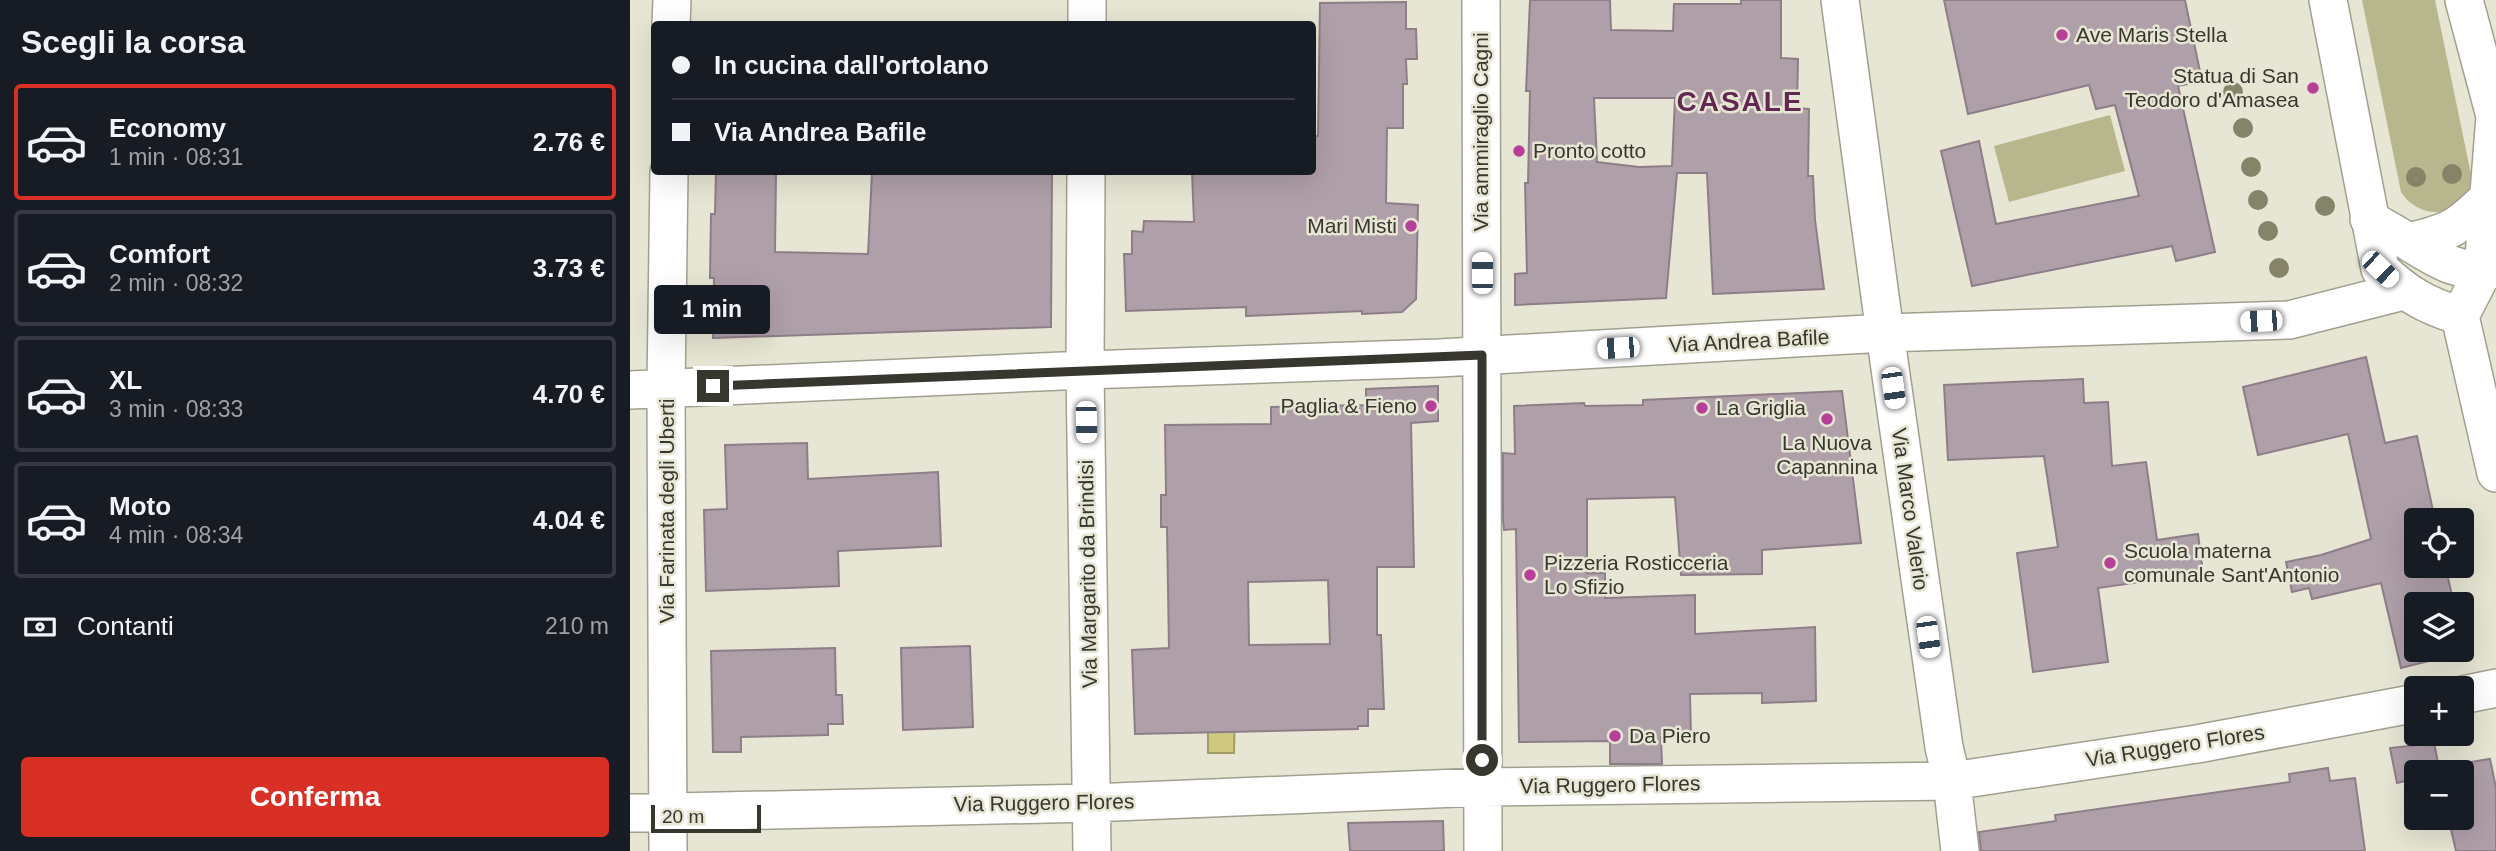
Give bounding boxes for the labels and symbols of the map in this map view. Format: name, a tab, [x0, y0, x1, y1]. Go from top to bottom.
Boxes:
place label: Ave Maris Stella	[2076, 23, 2228, 46]
marker: Ave Maris Stella	[2054, 27, 2070, 43]
street label: Via ammiraglio Cagni	[1469, 32, 1492, 232]
place label: Statua di San Teodoro d'Amasea	[2125, 64, 2299, 111]
marker: Statua di San Teodoro d'Amasea	[2305, 80, 2321, 96]
district label: CASALE	[1676, 86, 1804, 117]
place label: Pronto cotto	[1533, 139, 1646, 162]
marker: Pronto cotto	[1511, 143, 1527, 159]
place label: Mari Misti	[1307, 214, 1397, 237]
marker: Mari Misti	[1403, 218, 1419, 234]
car	[2358, 247, 2403, 291]
car	[1472, 252, 1493, 294]
callout: 1 min	[655, 284, 771, 334]
car	[2240, 310, 2283, 332]
street label: Via Andrea Bafile	[1668, 325, 1830, 356]
car	[1597, 336, 1640, 360]
car	[1880, 366, 1907, 410]
route end	[697, 370, 729, 402]
place label: Paglia & Fieno	[1280, 394, 1417, 417]
place label: La Griglia	[1716, 396, 1806, 419]
marker: Paglia & Fieno	[1423, 398, 1439, 414]
street label: Via Farinata degli Uberti	[655, 399, 678, 623]
marker: La Griglia	[1694, 400, 1710, 416]
car	[1076, 401, 1097, 443]
marker: La Nuova Capannina	[1819, 411, 1835, 427]
street label: Via Marco Valerio	[1888, 426, 1933, 592]
place label: La Nuova Capannina	[1776, 431, 1878, 478]
street label: Via Margarito da Brindisi	[1074, 460, 1101, 688]
place label: Scuola materna comunale Sant'Antonio	[2124, 539, 2339, 586]
place label: Pizzeria Rosticceria Lo Sfizio	[1544, 551, 1729, 598]
marker: Scuola materna comunale Sant'Antonio	[2102, 555, 2118, 571]
marker: Pizzeria Rosticceria Lo Sfizio	[1522, 567, 1538, 583]
car	[1915, 615, 1942, 659]
street label: Via Ruggero Flores	[2084, 720, 2266, 771]
place label: Da Piero	[1629, 724, 1711, 747]
marker: Da Piero	[1607, 728, 1623, 744]
route start	[1466, 744, 1498, 776]
street label: Via Ruggero Flores	[1520, 771, 1700, 798]
street label: Via Ruggero Flores	[954, 789, 1134, 816]
scale bar	[651, 802, 761, 834]

